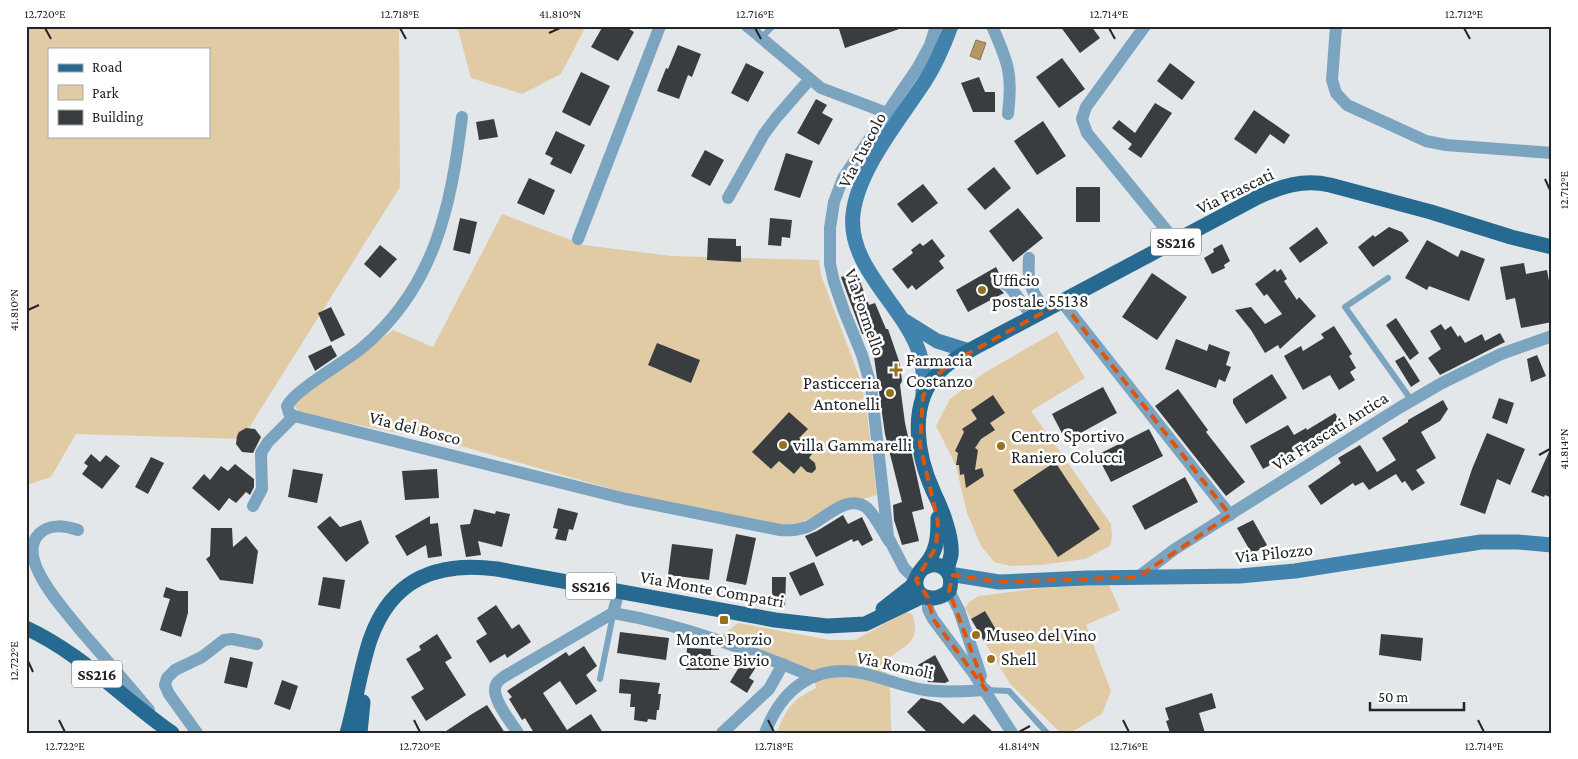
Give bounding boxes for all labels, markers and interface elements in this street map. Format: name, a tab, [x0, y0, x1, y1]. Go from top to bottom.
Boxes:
text: 12.720°E	[25, 7, 66, 21]
text: 12.718°E	[381, 7, 420, 21]
text: 41.810°N	[539, 7, 581, 21]
text: 12.716°E	[736, 7, 774, 21]
text: 12.714°E	[1090, 7, 1129, 21]
text: 12.712°E	[1445, 7, 1483, 21]
legend	[48, 48, 210, 138]
text: Road	[92, 59, 123, 75]
text: Park	[92, 85, 119, 101]
text: Building	[92, 109, 143, 126]
street label: Via Tuscolo	[834, 109, 890, 191]
street label: Via Frascati	[1193, 164, 1277, 218]
text: 12.712°E	[1557, 171, 1571, 209]
road number: SS216	[1151, 228, 1201, 256]
street label: Via Formello	[841, 266, 889, 358]
place label: Ufficio postale 55138	[992, 270, 1089, 311]
marker: Ufficio postale 55138	[976, 284, 988, 296]
text: 41.810°N	[7, 289, 21, 331]
place label: Farmacia Costanzo	[906, 350, 973, 391]
marker: Farmacia Costanzo	[890, 364, 902, 376]
place label: Pasticceria Antonelli	[803, 373, 880, 414]
marker: Pasticceria Antonelli	[884, 387, 896, 399]
street label: Via Frascati Antica	[1268, 387, 1392, 475]
street label: Via del Bosco	[367, 407, 463, 449]
place label: Centro Sportivo Raniero Colucci	[1011, 426, 1124, 467]
text: 41.814°N	[1557, 428, 1571, 470]
place label: villa Gammarelli	[792, 435, 913, 455]
marker: villa Gammarelli	[777, 439, 789, 451]
marker: Centro Sportivo Raniero Colucci	[995, 440, 1007, 452]
street label: Via Pilozzo	[1234, 539, 1314, 567]
street label: Via Monte Compatri	[638, 566, 786, 612]
road number: SS216	[566, 572, 616, 600]
marker: Monte Porzio Catone Bivio	[718, 614, 730, 626]
place label: Museo del Vino	[986, 625, 1097, 645]
place label: Monte Porzio Catone Bivio	[676, 629, 772, 670]
marker: Museo del Vino	[970, 629, 982, 641]
text: 12.722°E	[7, 641, 21, 681]
street label: Via Romoli	[855, 647, 935, 683]
place label: Shell	[1001, 649, 1037, 669]
marker: Shell	[985, 653, 997, 665]
road number: SS216	[72, 661, 122, 688]
scale bar	[1370, 679, 1464, 711]
text: 50 m	[1378, 689, 1408, 705]
text: 12.722°E	[45, 739, 85, 753]
text: 12.720°E	[400, 739, 441, 753]
text: 12.718°E	[755, 739, 794, 753]
text: 41.814°N	[998, 739, 1040, 753]
text: 12.716°E	[1110, 739, 1148, 753]
text: 12.714°E	[1465, 739, 1504, 753]

